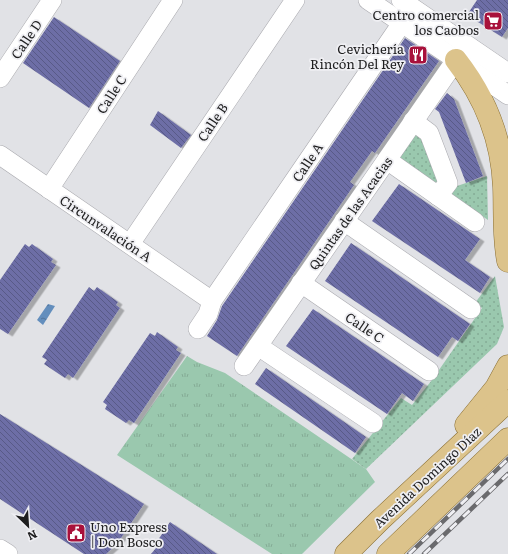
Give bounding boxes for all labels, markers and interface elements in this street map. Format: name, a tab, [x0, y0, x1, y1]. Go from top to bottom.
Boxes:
place label: Centro comercial los Caobos	[373, 5, 480, 39]
supermarket icon: Centro comercial los Caobos	[482, 10, 504, 32]
street label: Calle D	[6, 15, 46, 62]
place label: Cevichería Rincón Del Rey	[310, 39, 404, 73]
restaurant icon: Cevichería Rincón Del Rey	[407, 44, 429, 66]
street label: Calle C	[91, 71, 131, 117]
street label: Calle B	[192, 99, 232, 145]
street label: Calle A	[287, 138, 327, 185]
street label: Quintas de las Acacias	[304, 152, 396, 274]
street label: Circunvalación A	[56, 190, 156, 266]
street label: Calle C	[342, 307, 388, 347]
street label: Avenida Domingo Díaz	[369, 422, 485, 532]
north arrow	[8, 506, 48, 546]
place label: Uno Express | Don Bosco	[90, 517, 167, 551]
public building icon: Uno Express | Don Bosco	[65, 522, 87, 544]
text: N	[25, 527, 40, 545]

